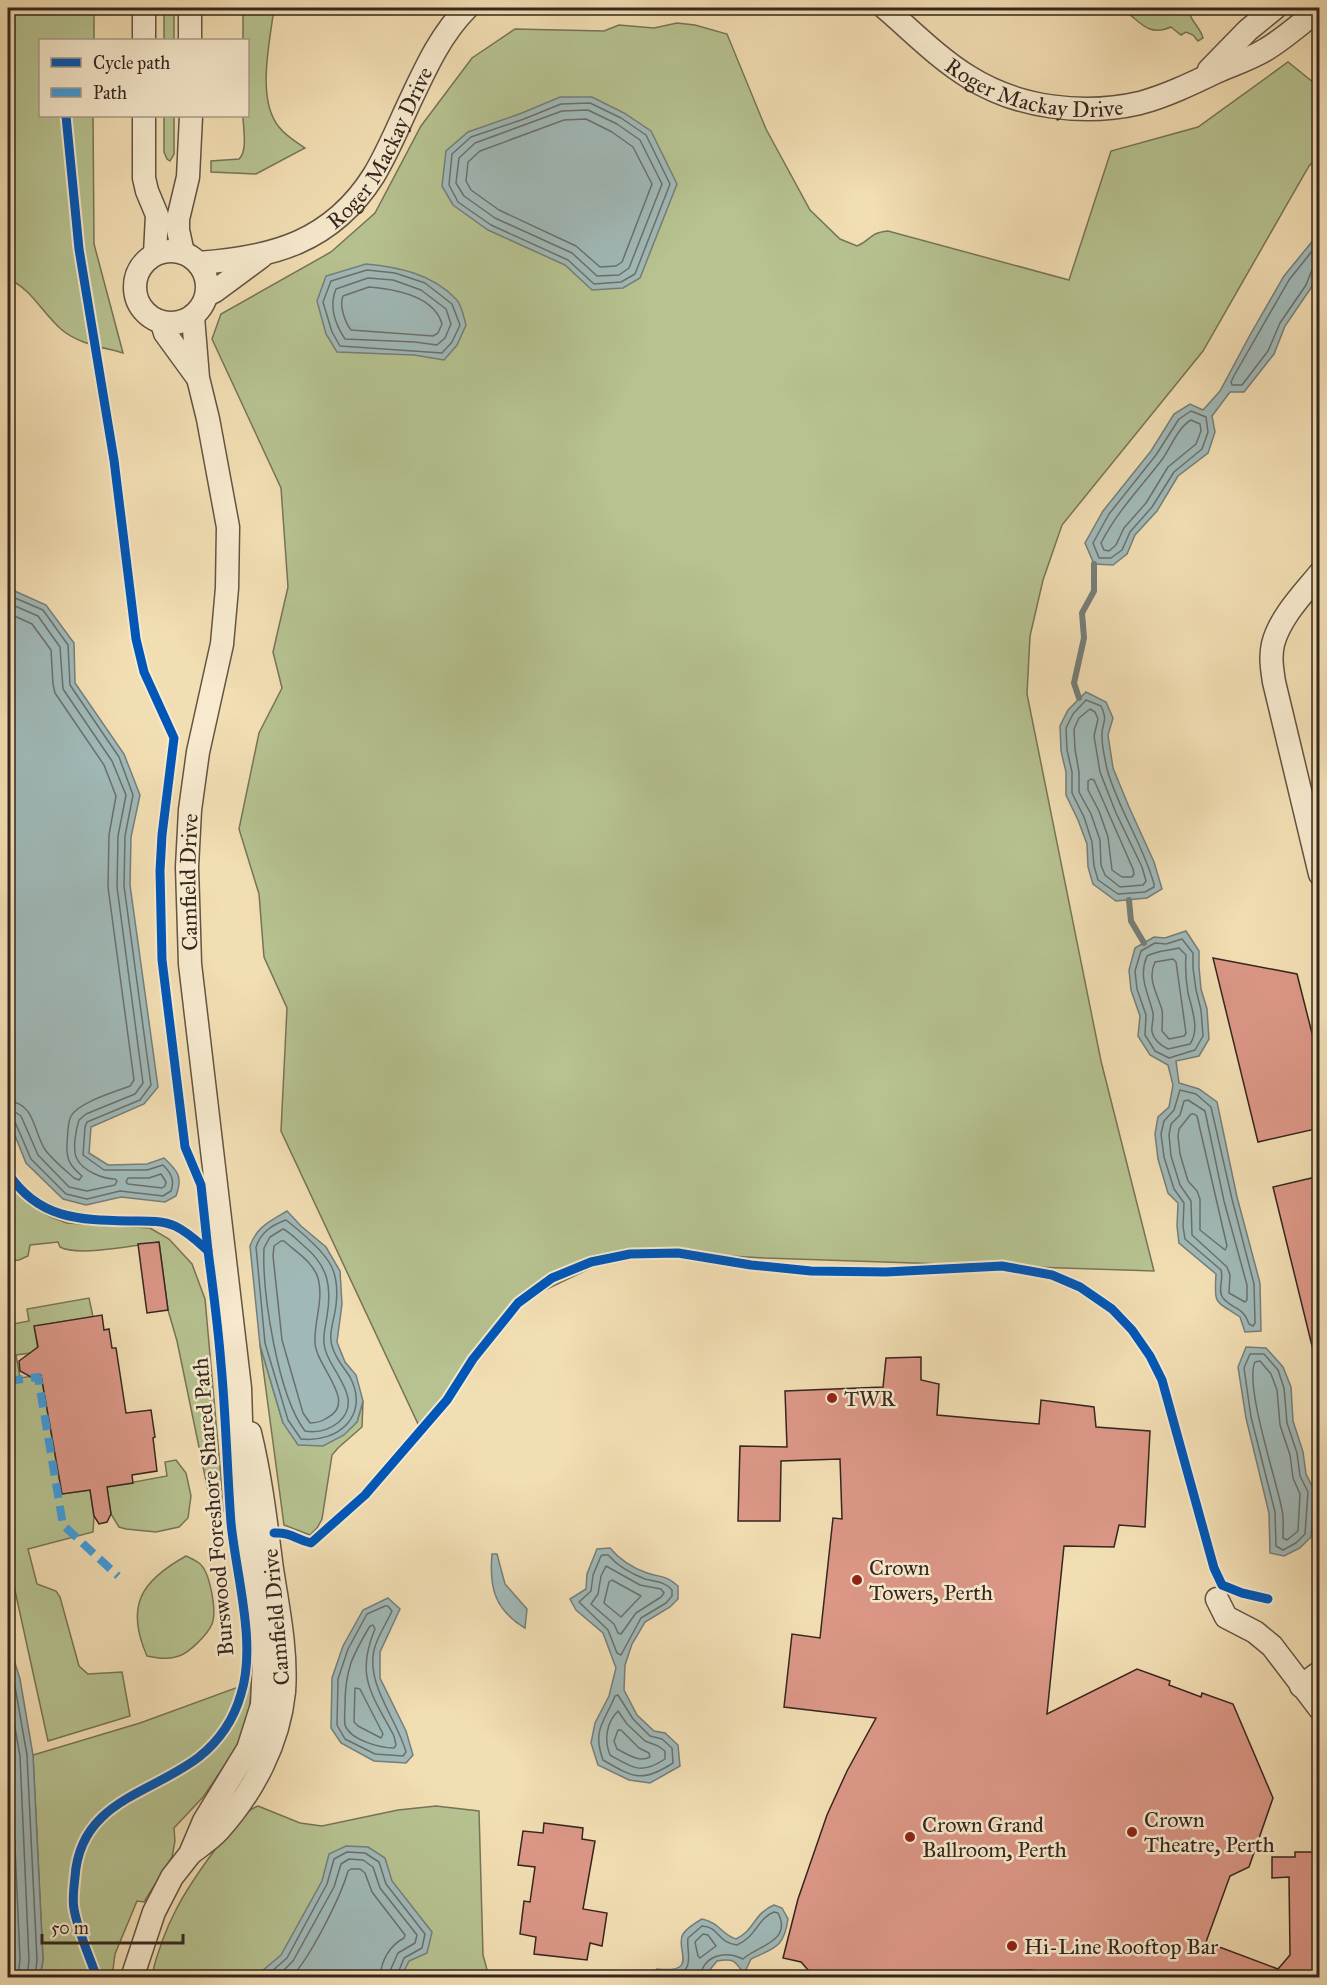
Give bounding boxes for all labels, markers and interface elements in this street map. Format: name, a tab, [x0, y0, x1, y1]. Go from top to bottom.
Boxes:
legend	[39, 39, 249, 117]
text: Cycle path	[93, 52, 170, 74]
street label: Roger Mackay Drive	[940, 52, 1125, 123]
street label: Roger Mackay Drive	[321, 62, 438, 235]
text: Path	[93, 82, 127, 104]
street label: Camfield Drive	[173, 813, 203, 951]
street label: Burswood Foreshore Shared Path	[187, 1357, 239, 1657]
place label: TWR	[844, 1385, 896, 1412]
marker: TWR	[825, 1391, 839, 1405]
street label: Camfield Drive	[257, 1547, 295, 1687]
place label: Crown Towers, Perth	[869, 1554, 993, 1606]
marker: Crown Towers, Perth	[850, 1573, 864, 1587]
place label: Crown Theatre, Perth	[1144, 1806, 1275, 1858]
place label: Crown Grand Ballroom, Perth	[922, 1811, 1067, 1863]
marker: Crown Theatre, Perth	[1125, 1825, 1139, 1839]
marker: Crown Grand Ballroom, Perth	[903, 1830, 917, 1844]
scale bar	[42, 1907, 183, 1945]
text: 50 m	[51, 1917, 89, 1939]
place label: Hi-Line Rooftop Bar	[1024, 1933, 1219, 1960]
marker: Hi-Line Rooftop Bar	[1005, 1939, 1019, 1953]

